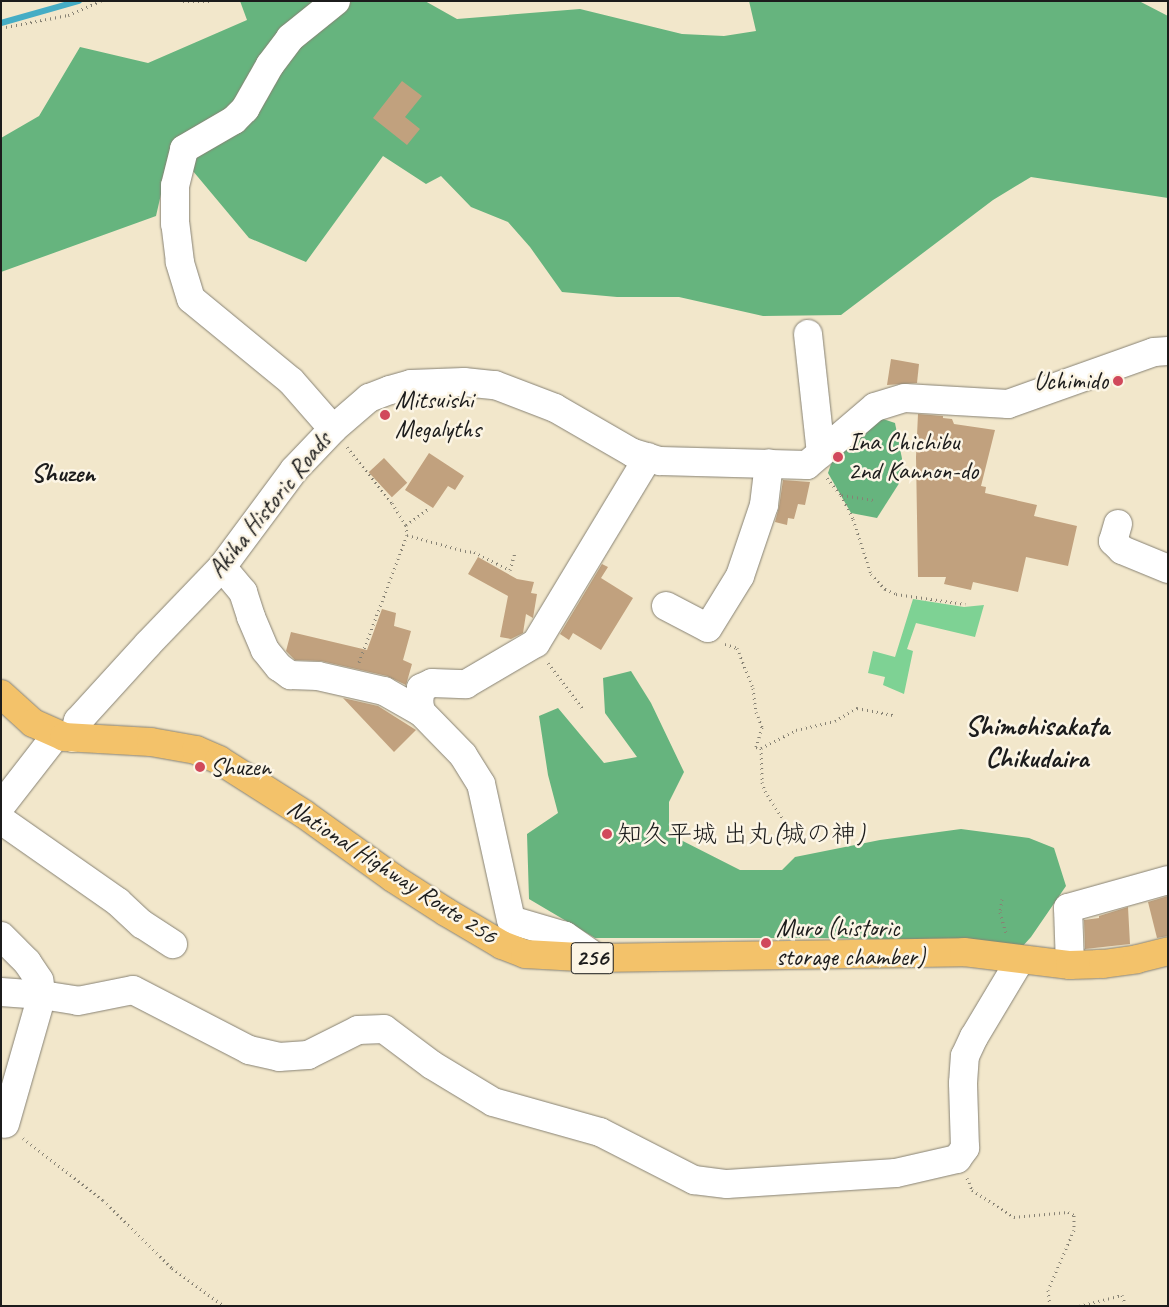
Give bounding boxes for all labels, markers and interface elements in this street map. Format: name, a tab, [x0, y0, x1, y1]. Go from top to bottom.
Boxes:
place label: Uchimido	[1034, 366, 1108, 396]
marker: Uchimido	[1112, 375, 1124, 387]
place label: Mitsuishi Megalyths	[395, 386, 481, 445]
marker: Mitsuishi Megalyths	[379, 409, 391, 421]
street label: Akiha Historic Roads	[202, 427, 338, 583]
place label: Ina Chichibu 2nd Kannon-do	[848, 428, 978, 487]
marker: Ina Chichibu 2nd Kannon-do	[832, 451, 844, 463]
district label: Shuzen	[31, 457, 95, 489]
district label: Shimohisakata Chikudaira	[965, 709, 1109, 775]
place label: Shuzen	[210, 752, 271, 782]
marker: Shuzen	[194, 761, 206, 773]
street label: National Highway Route 256	[281, 793, 503, 951]
place label: 知久平城 出丸(城の神)	[617, 819, 865, 849]
marker: 知久平城 出丸(城の神)	[601, 828, 613, 840]
place label: Muro (historic storage chamber)	[776, 914, 925, 973]
road number: 256	[570, 936, 614, 980]
marker: Muro (historic storage chamber)	[760, 937, 772, 949]

